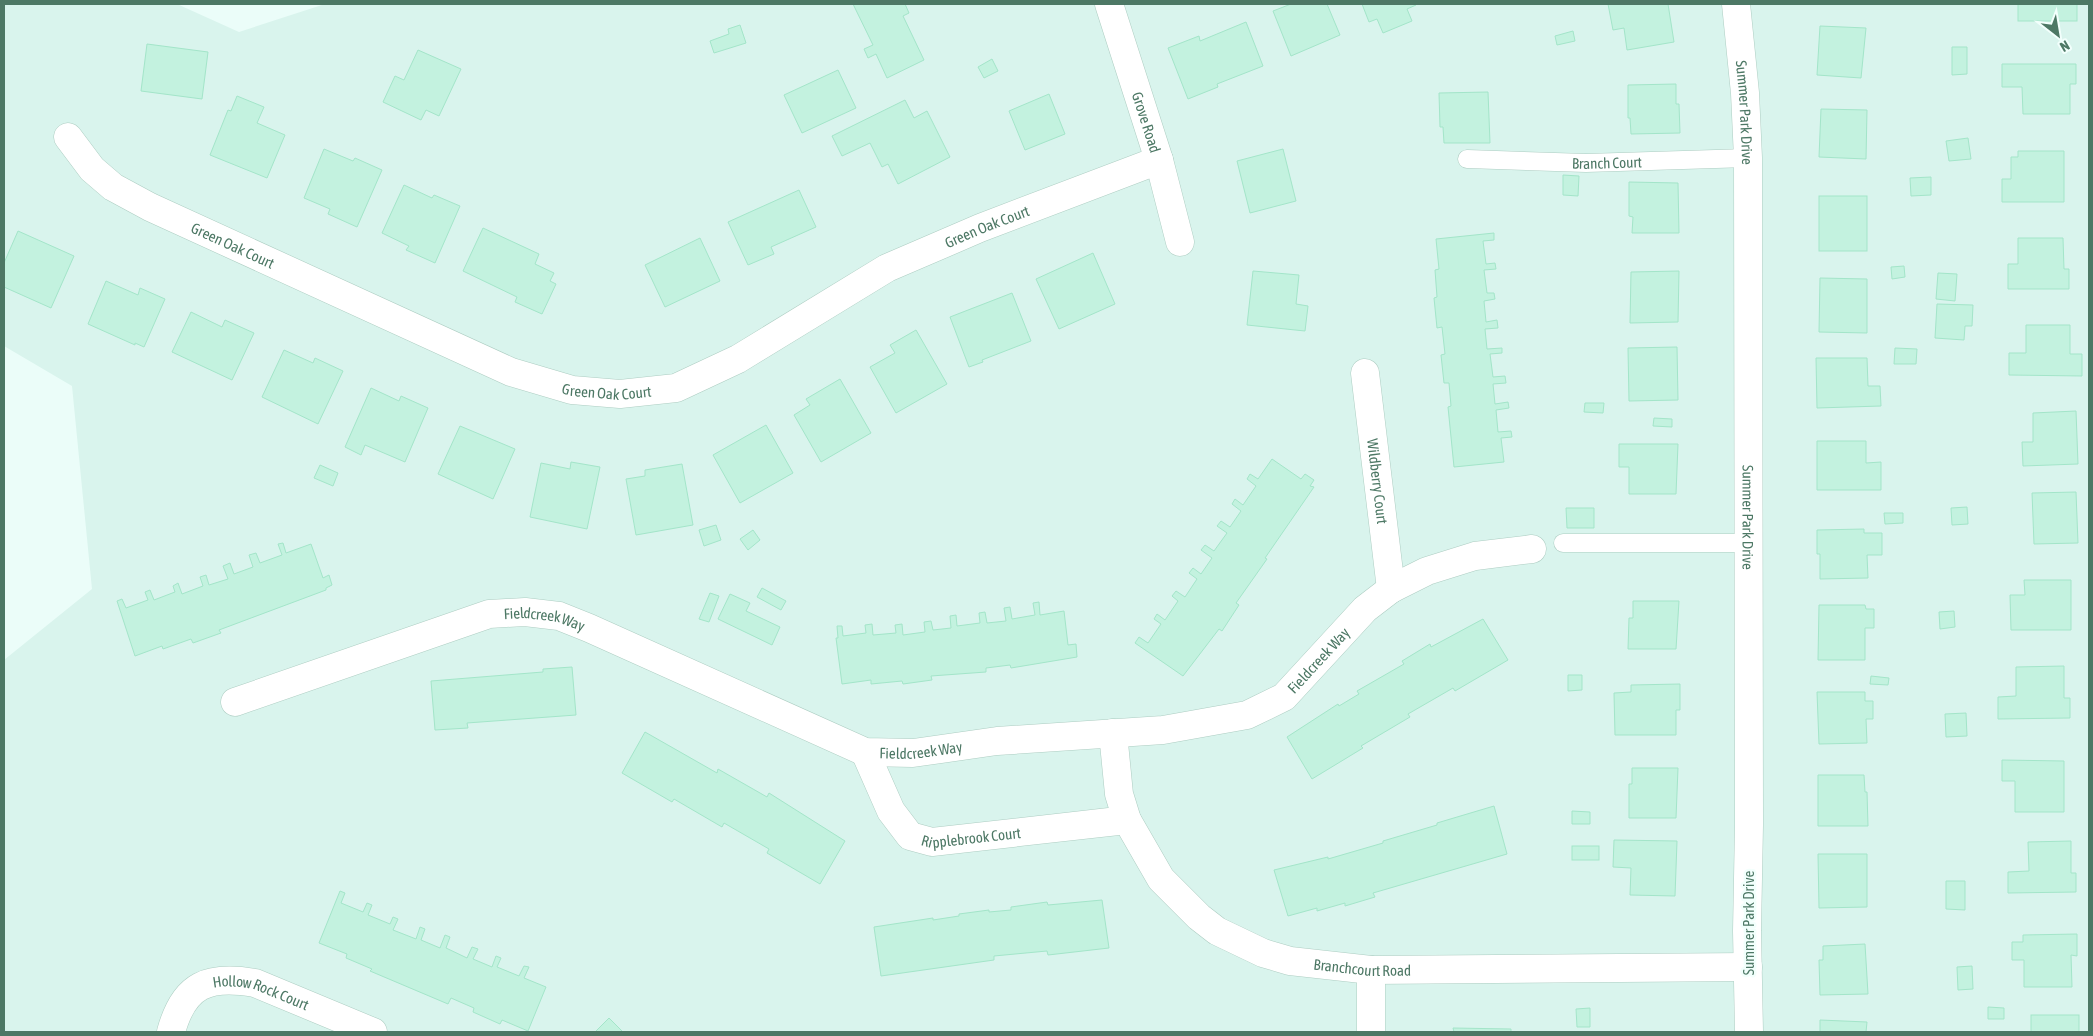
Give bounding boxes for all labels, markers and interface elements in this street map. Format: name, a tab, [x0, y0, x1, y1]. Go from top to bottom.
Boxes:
north arrow	[2033, 10, 2083, 60]
text: N	[2057, 37, 2072, 55]
street label: Summer Park Drive	[1733, 59, 1757, 165]
street label: Grove Road	[1129, 90, 1165, 155]
street label: Branch Court	[1572, 153, 1642, 172]
street label: Green Oak Court	[942, 202, 1031, 251]
street label: Green Oak Court	[189, 219, 277, 271]
street label: Green Oak Court	[560, 379, 652, 402]
street label: Wildberry Court	[1364, 437, 1392, 525]
street label: Summer Park Drive	[1740, 465, 1757, 570]
street label: Fieldcreek Way	[503, 603, 588, 634]
street label: Fieldcreek Way	[1284, 624, 1352, 696]
street label: Fieldcreek Way	[879, 738, 963, 762]
street label: Ripplebrook Court	[920, 824, 1022, 850]
street label: Summer Park Drive	[1740, 870, 1757, 975]
street label: Branchcourt Road	[1313, 955, 1411, 979]
street label: Hollow Rock Court	[211, 972, 311, 1013]

